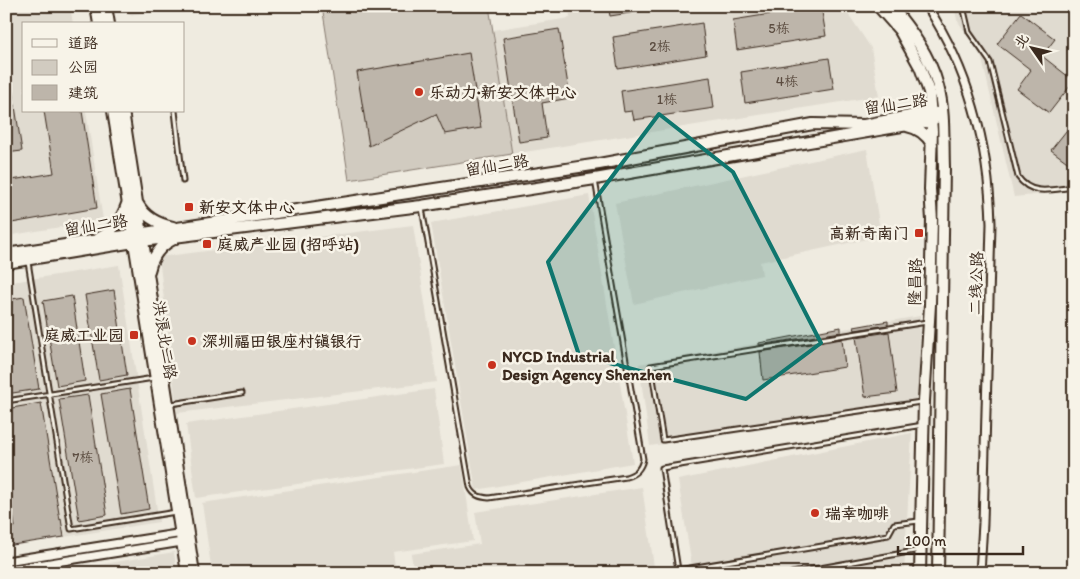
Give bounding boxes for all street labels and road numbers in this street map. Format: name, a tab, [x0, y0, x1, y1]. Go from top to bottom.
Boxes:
street label: 留仙二路	[863, 90, 929, 118]
street label: 留仙二路	[464, 151, 530, 179]
street label: 留仙二路	[63, 211, 129, 239]
street label: 二线公路	[965, 251, 987, 315]
street label: 隆昌路	[905, 258, 925, 306]
street label: 洪浪北二路	[149, 299, 181, 381]

